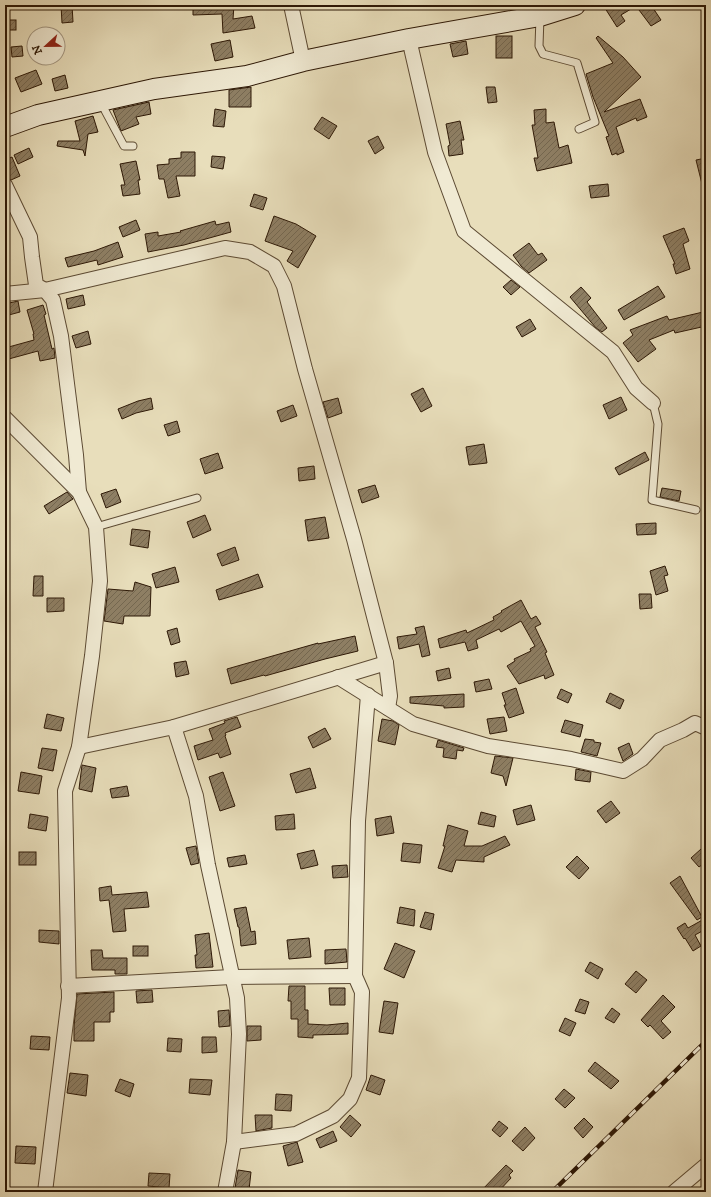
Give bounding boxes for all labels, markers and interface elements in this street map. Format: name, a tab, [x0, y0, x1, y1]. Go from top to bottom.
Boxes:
north arrow	[26, 26, 66, 66]
text: N	[29, 43, 46, 56]

